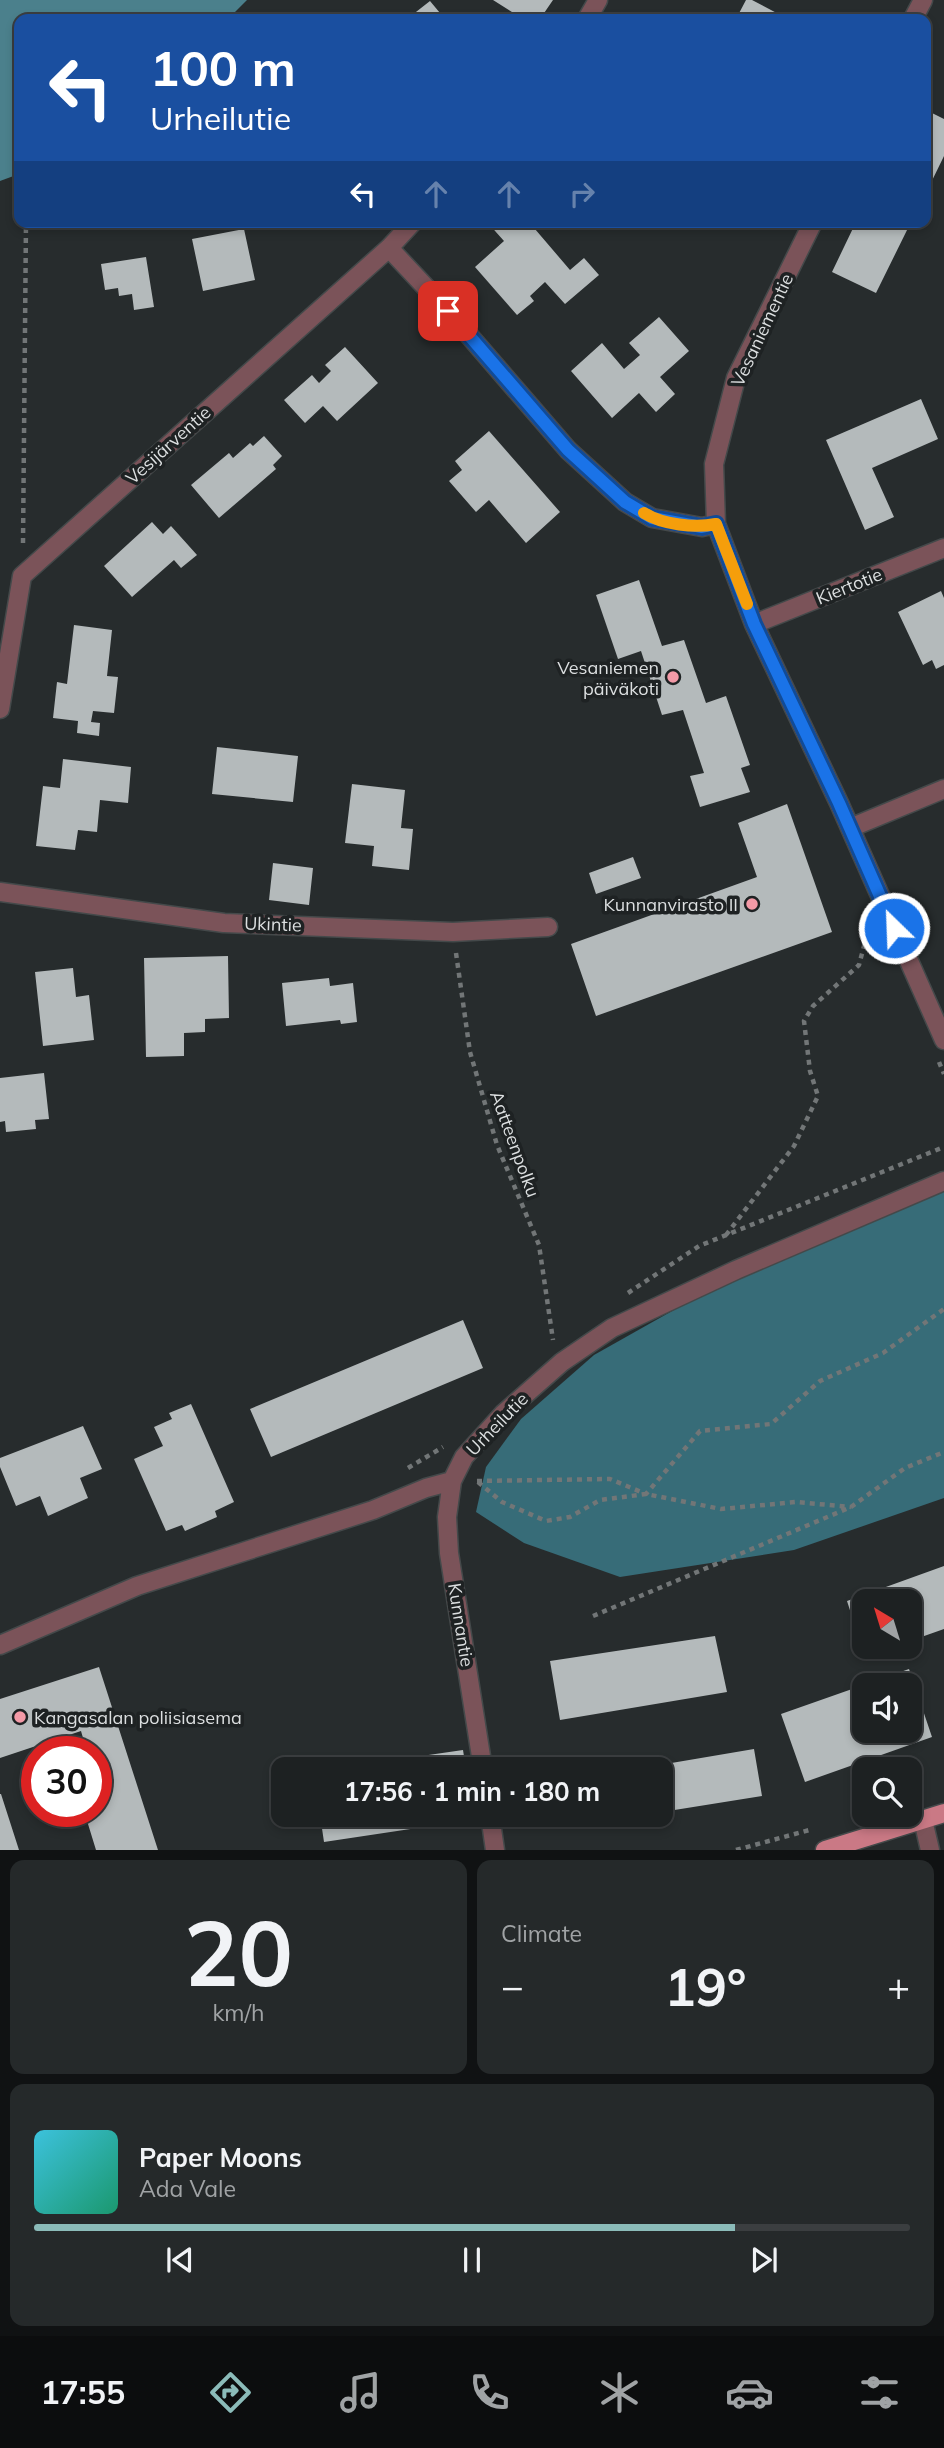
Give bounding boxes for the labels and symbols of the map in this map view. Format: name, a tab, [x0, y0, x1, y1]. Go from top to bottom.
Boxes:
street label: Vesaniementie	[726, 270, 798, 390]
pin	[418, 281, 478, 341]
street label: Vesijärventie	[121, 401, 215, 489]
street label: Kiertotie	[813, 562, 885, 610]
place label: Vesaniemen päiväkoti	[557, 656, 659, 700]
marker: Vesaniemen päiväkoti	[665, 669, 681, 685]
position arrow	[857, 891, 931, 965]
place label: Kunnanvirasto II	[604, 893, 738, 916]
marker: Kunnanvirasto II	[744, 896, 760, 912]
street label: Ukintie	[244, 912, 302, 936]
street label: Aatteenpolku	[485, 1088, 545, 1200]
street label: Urheilutie	[461, 1387, 533, 1461]
street label: Kunnantie	[443, 1582, 479, 1668]
north arrow	[852, 1589, 922, 1659]
place label: Kangasalan poliisiasema	[34, 1706, 242, 1729]
marker: Kangasalan poliisiasema	[12, 1709, 28, 1725]
speed limit sign: 30	[21, 1736, 112, 1827]

